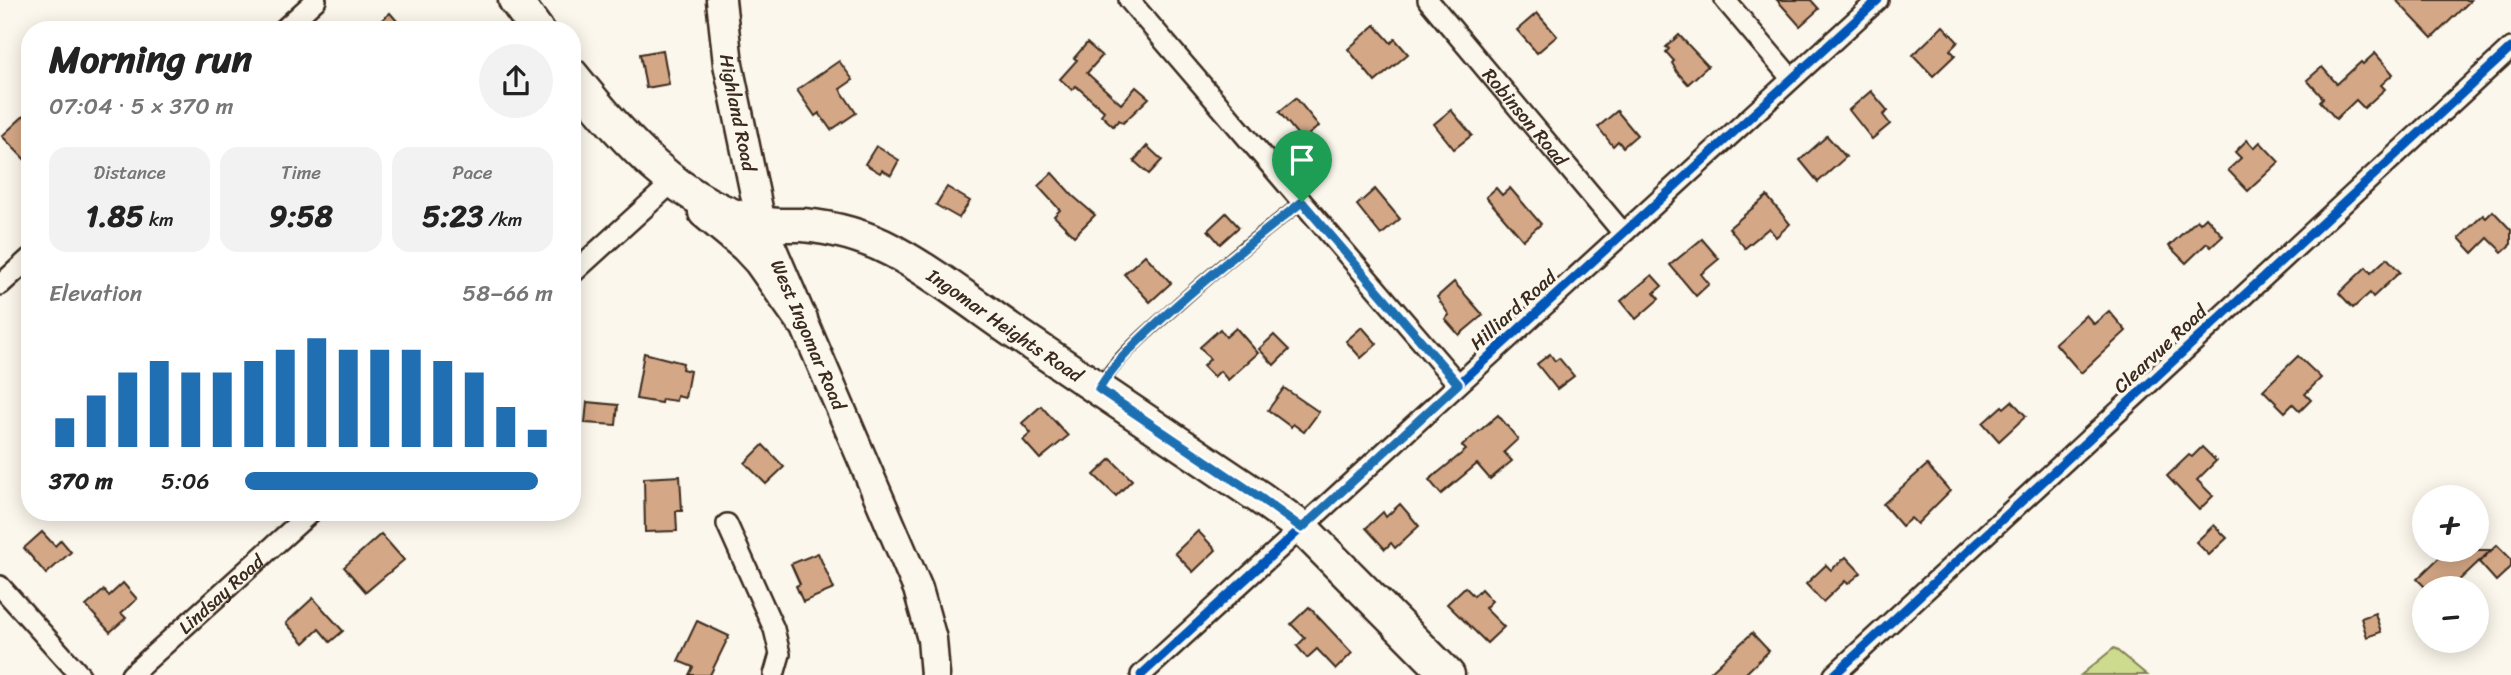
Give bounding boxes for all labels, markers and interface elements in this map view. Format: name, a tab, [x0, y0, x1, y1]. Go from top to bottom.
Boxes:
text: Morning run	[49, 26, 252, 93]
button: share	[479, 44, 553, 118]
street label: Highland Road	[711, 52, 767, 176]
street label: Robinson Road	[1474, 60, 1577, 174]
text: 07:04 · 5 × 370 m	[49, 86, 233, 127]
pin	[1272, 130, 1332, 202]
icon: arrive	[1283, 141, 1321, 179]
text: Distance	[94, 156, 166, 189]
text: Time	[281, 156, 321, 189]
text: Pace	[452, 156, 492, 189]
text: 1.85	[86, 189, 144, 243]
text: 9:58	[269, 189, 333, 243]
text: 5:23	[422, 189, 483, 243]
text: km	[144, 203, 174, 236]
text: /km	[483, 203, 522, 236]
street label: West Ingomar Road	[762, 254, 856, 417]
street label: Ingomar Heights Road	[919, 258, 1092, 392]
street label: Hilliard Road	[1462, 261, 1565, 358]
text: Elevation	[49, 273, 142, 314]
text: 58–66 m	[462, 273, 553, 314]
street label: Clearvue Road	[2105, 295, 2216, 402]
text: 370 m	[49, 461, 113, 502]
text: 5:06	[161, 461, 210, 502]
map controls	[2412, 485, 2489, 653]
button: +	[2412, 485, 2489, 562]
street label: Lindsay Road	[170, 545, 272, 642]
button: −	[2412, 576, 2489, 653]

